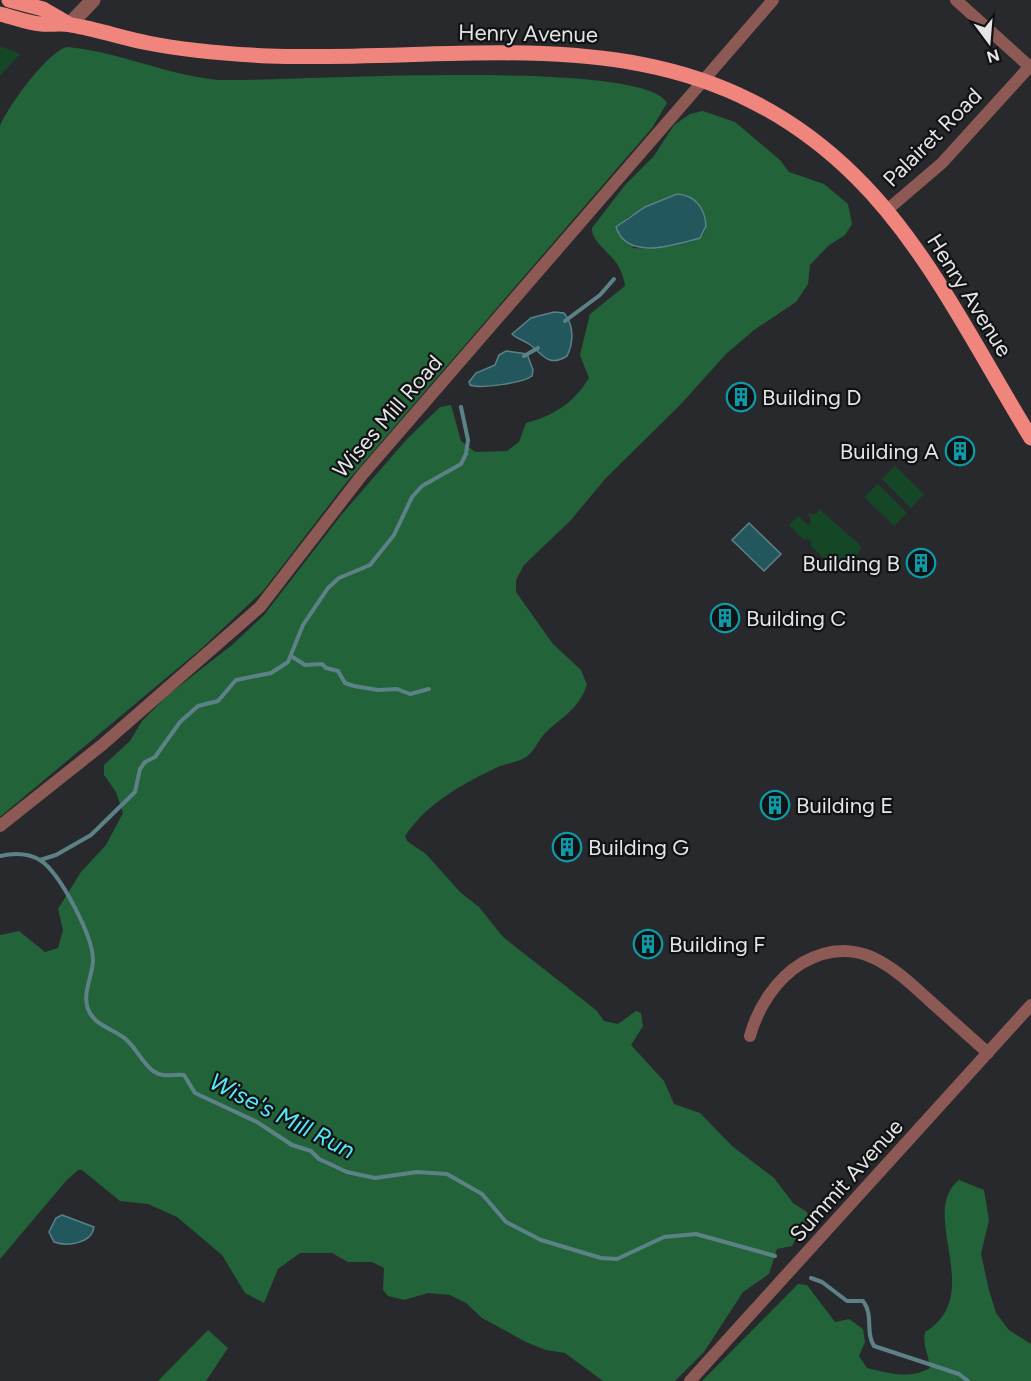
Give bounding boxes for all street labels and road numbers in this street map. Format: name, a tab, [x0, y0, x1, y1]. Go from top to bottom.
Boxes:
street label: Henry Avenue	[458, 19, 598, 48]
street label: Palairet Road	[877, 82, 987, 192]
street label: Henry Avenue	[921, 229, 1018, 362]
street label: Wises Mill Road	[327, 349, 448, 483]
street label: Summit Avenue	[784, 1113, 909, 1248]

